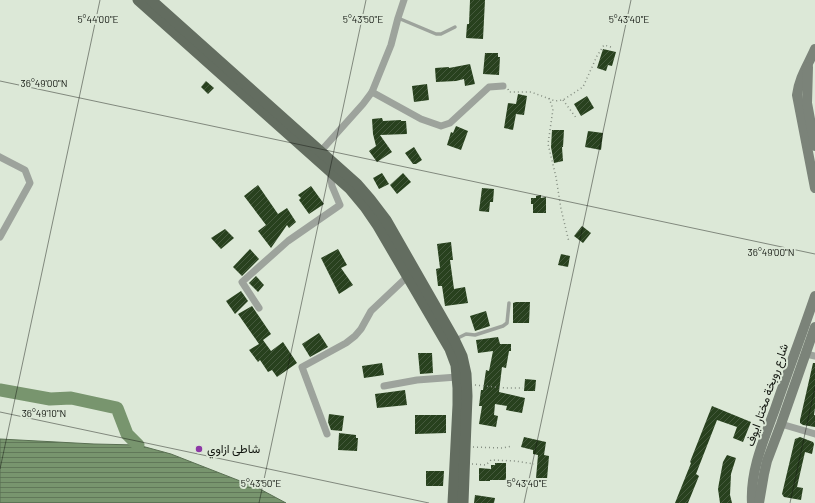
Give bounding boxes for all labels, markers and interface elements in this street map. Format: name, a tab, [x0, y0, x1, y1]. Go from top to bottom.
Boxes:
text: 5°44'00"E	[77, 13, 119, 25]
text: 5°43'50"E	[343, 13, 383, 25]
text: 5°43'40"E	[609, 13, 649, 25]
text: 36°49'00"N	[21, 77, 67, 89]
text: 36°49'00"N	[748, 246, 794, 258]
street label: شارع روبخة مختار ايوف	[742, 341, 793, 449]
text: 36°49'10"N	[22, 407, 66, 419]
place label: شاطئ ازاوي	[207, 441, 260, 459]
marker: شاطئ ازاوي	[194, 444, 204, 454]
text: 5°43'50"E	[241, 477, 281, 489]
text: 5°43'40"E	[507, 477, 547, 489]

